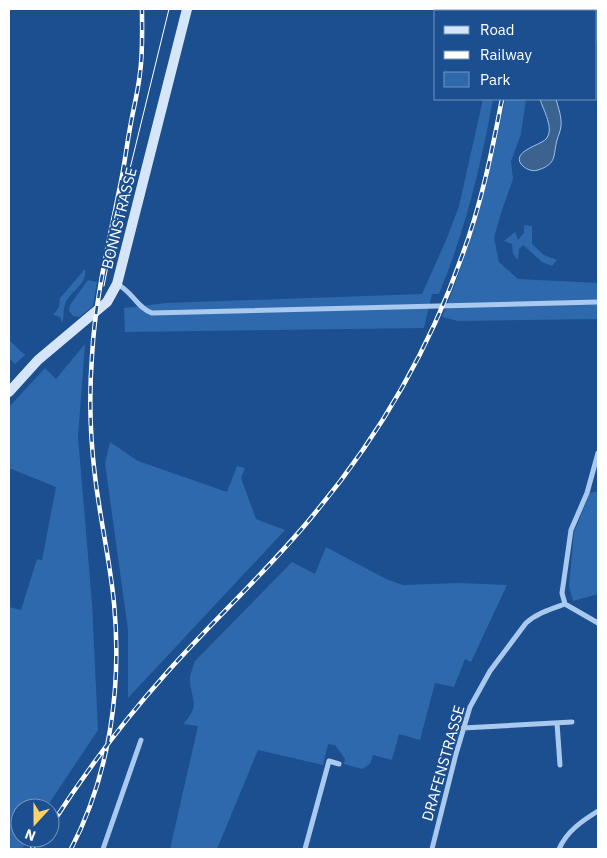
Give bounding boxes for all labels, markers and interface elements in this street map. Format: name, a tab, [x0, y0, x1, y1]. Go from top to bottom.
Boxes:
legend	[434, 10, 597, 100]
text: Road	[480, 20, 515, 39]
text: Railway	[480, 45, 533, 64]
text: Park	[480, 70, 510, 89]
street label: BONNSTRASSE	[97, 165, 141, 271]
street label: DRAFENSTRASSE	[417, 703, 469, 823]
north arrow	[10, 798, 60, 848]
text: N	[22, 825, 38, 845]

